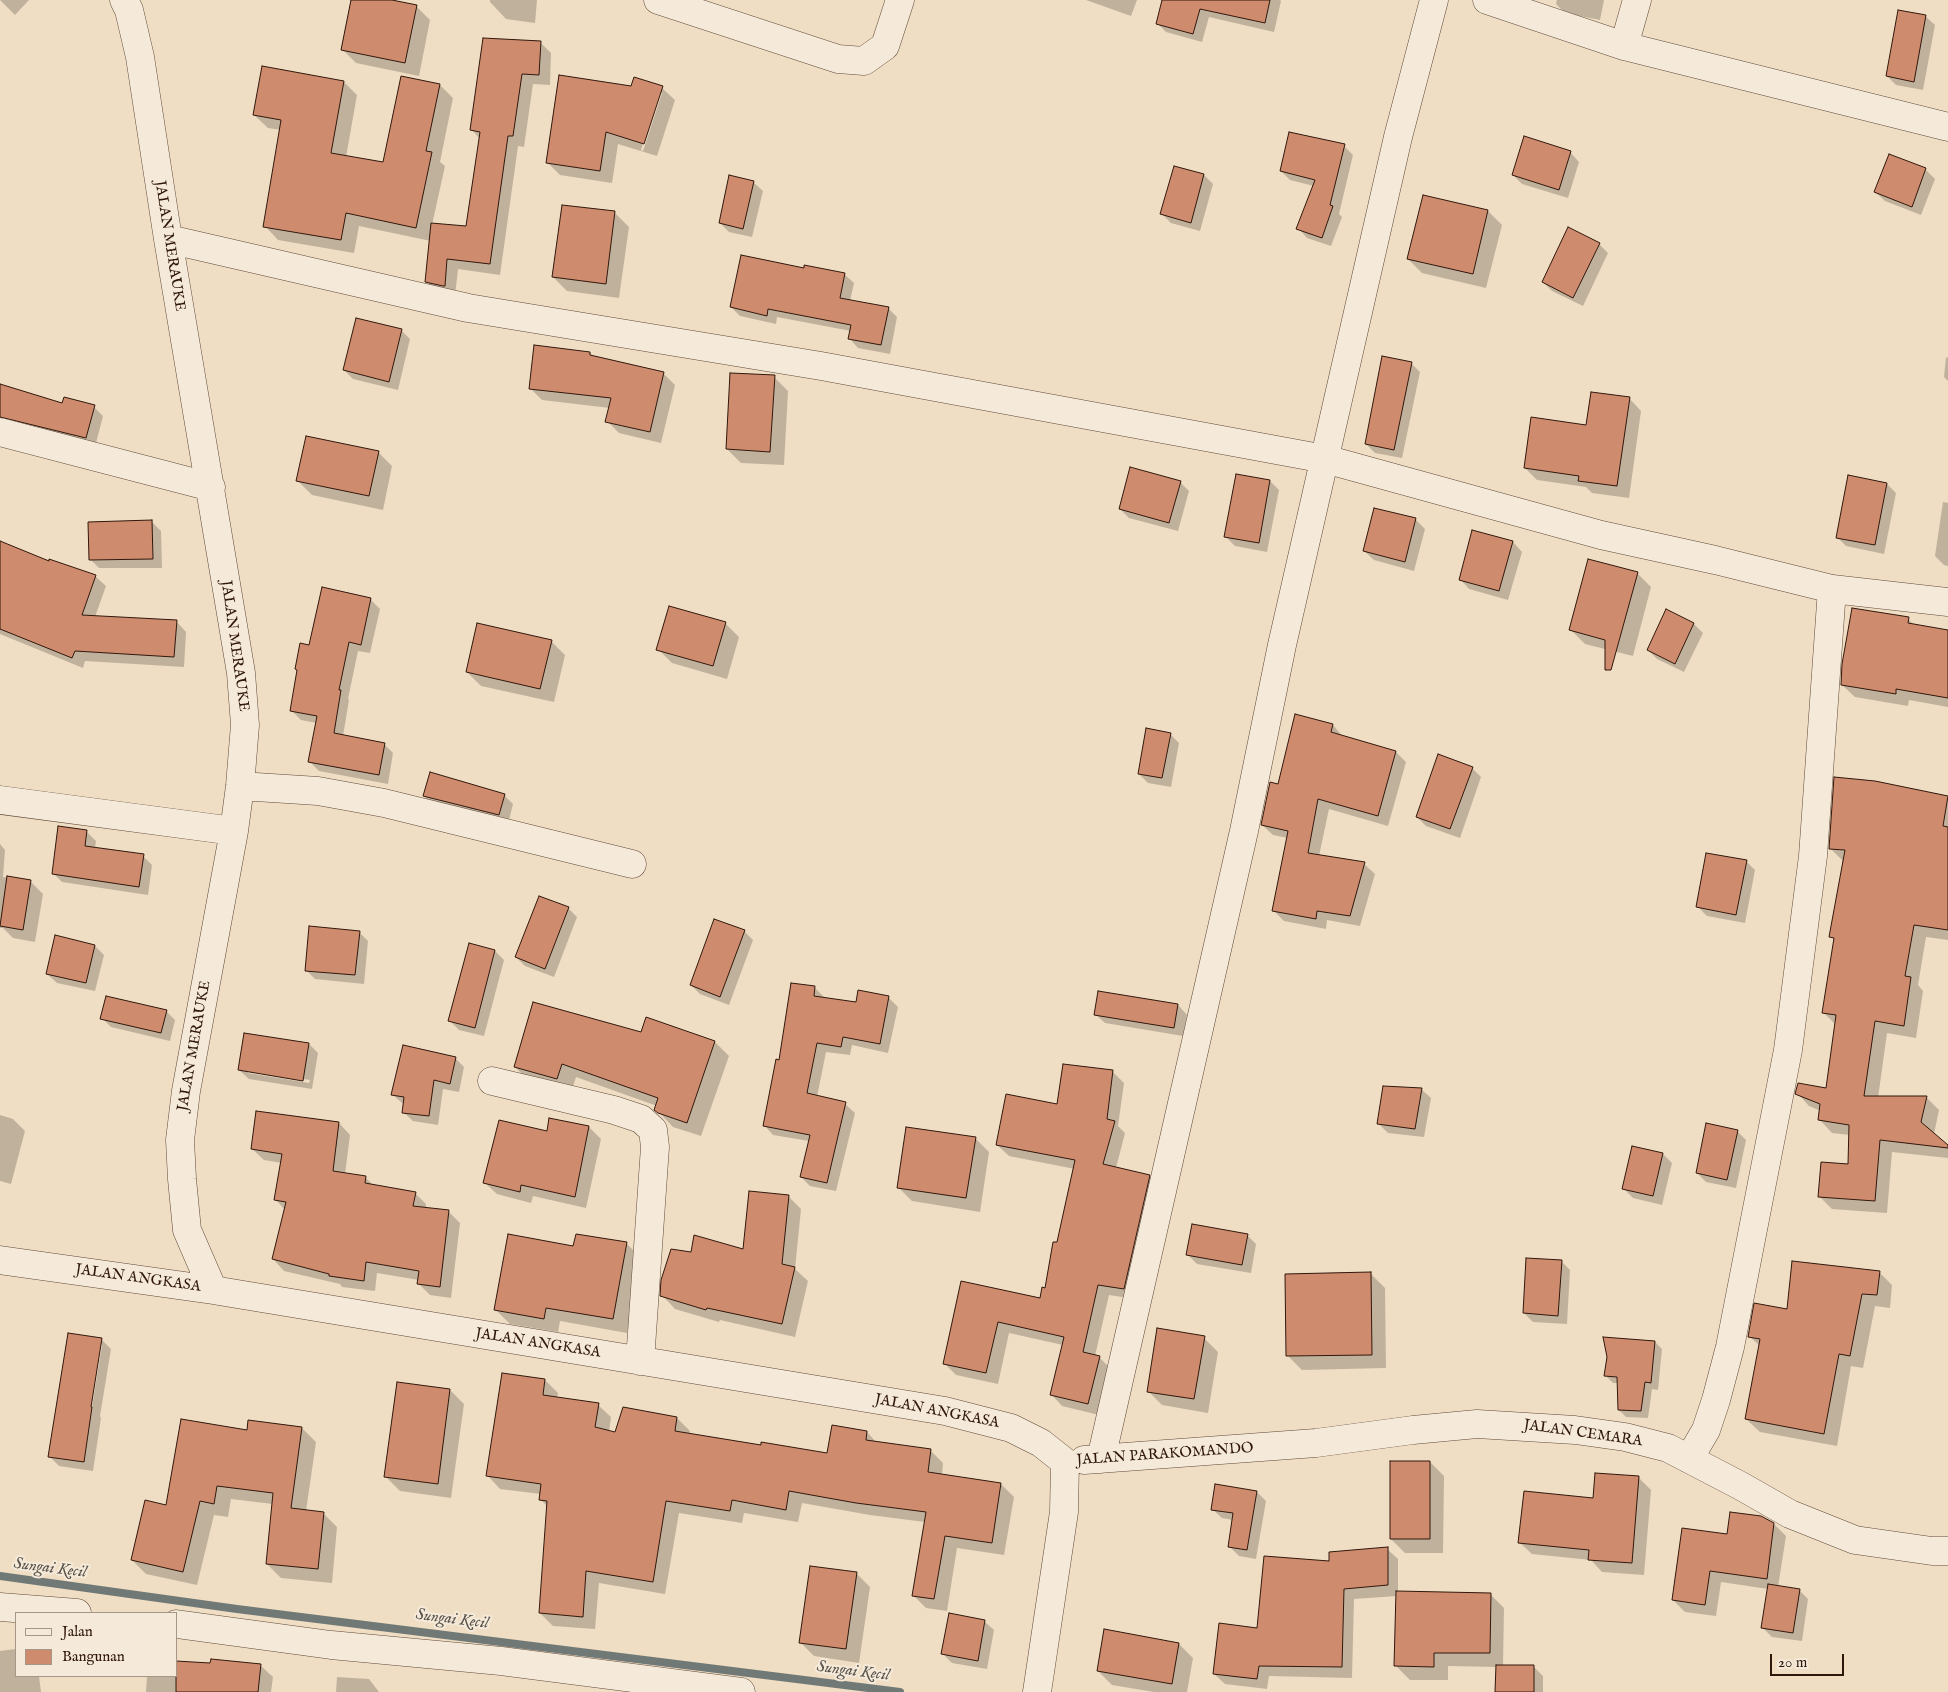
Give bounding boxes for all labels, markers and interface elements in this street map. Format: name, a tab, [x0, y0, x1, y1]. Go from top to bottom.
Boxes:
street label: JALAN MERAUKE	[150, 179, 188, 313]
street label: JALAN MERAUKE	[216, 579, 252, 713]
street label: JALAN MERAUKE	[175, 979, 215, 1113]
street label: JALAN ANGKASA	[74, 1261, 202, 1297]
street label: JALAN ANGKASA	[474, 1325, 602, 1363]
street label: JALAN ANGKASA	[873, 1391, 1001, 1433]
street label: JALAN CEMARA	[1522, 1417, 1644, 1451]
street label: JALAN PARAKOMANDO	[1076, 1440, 1254, 1470]
water label: Sungai Kecil	[13, 1555, 87, 1583]
water label: Sungai Kecil	[415, 1606, 489, 1634]
legend	[15, 1612, 178, 1677]
text: Jalan	[62, 1622, 93, 1641]
scale bar	[1773, 1644, 1847, 1676]
text: Bangunan	[62, 1647, 125, 1666]
text: 20 m	[1778, 1653, 1807, 1672]
water label: Sungai Kecil	[816, 1658, 890, 1686]

